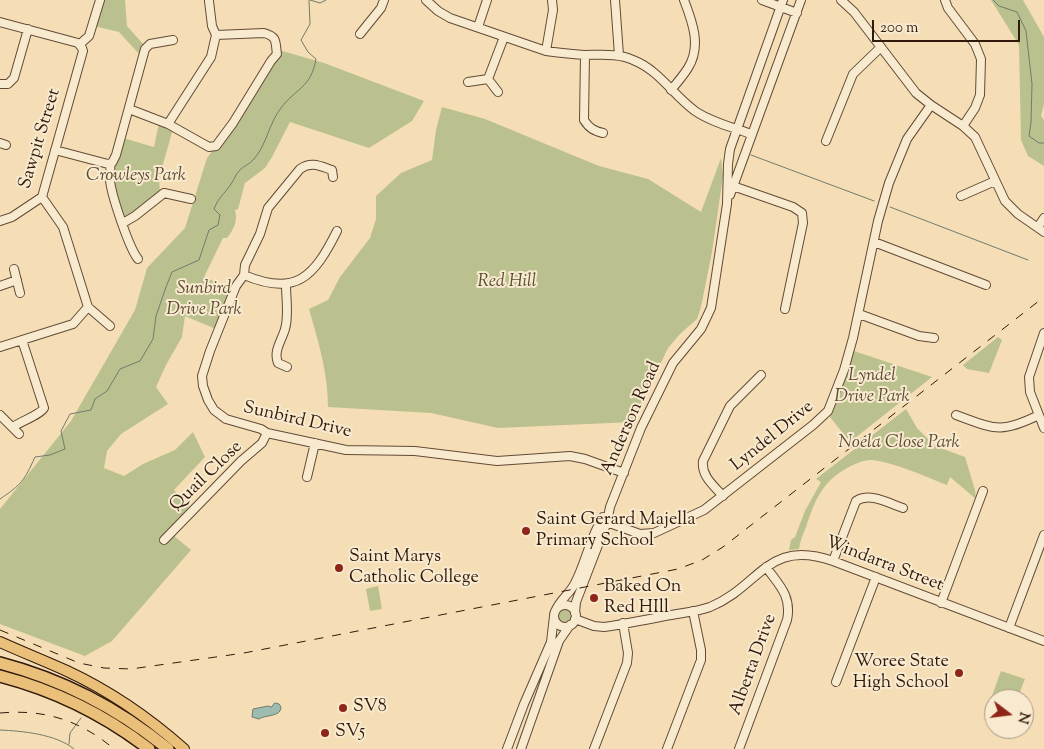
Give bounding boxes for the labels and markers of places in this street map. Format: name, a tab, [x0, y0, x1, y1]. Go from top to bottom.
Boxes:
place label: Saint Gerard Majella Primary School	[536, 510, 696, 552]
marker: Saint Gerard Majella Primary School	[520, 525, 532, 537]
place label: Saint Marys Catholic College	[349, 547, 479, 590]
marker: Saint Marys Catholic College	[333, 562, 345, 574]
place label: Baked On Red HIll	[604, 577, 681, 620]
marker: Baked On Red HIll	[588, 592, 600, 604]
place label: Woree State High School	[853, 652, 949, 694]
marker: Woree State High School	[953, 667, 965, 679]
place label: SV8	[353, 697, 387, 719]
marker: SV8	[337, 702, 349, 714]
place label: SV5	[335, 722, 365, 744]
marker: SV5	[319, 727, 331, 739]

